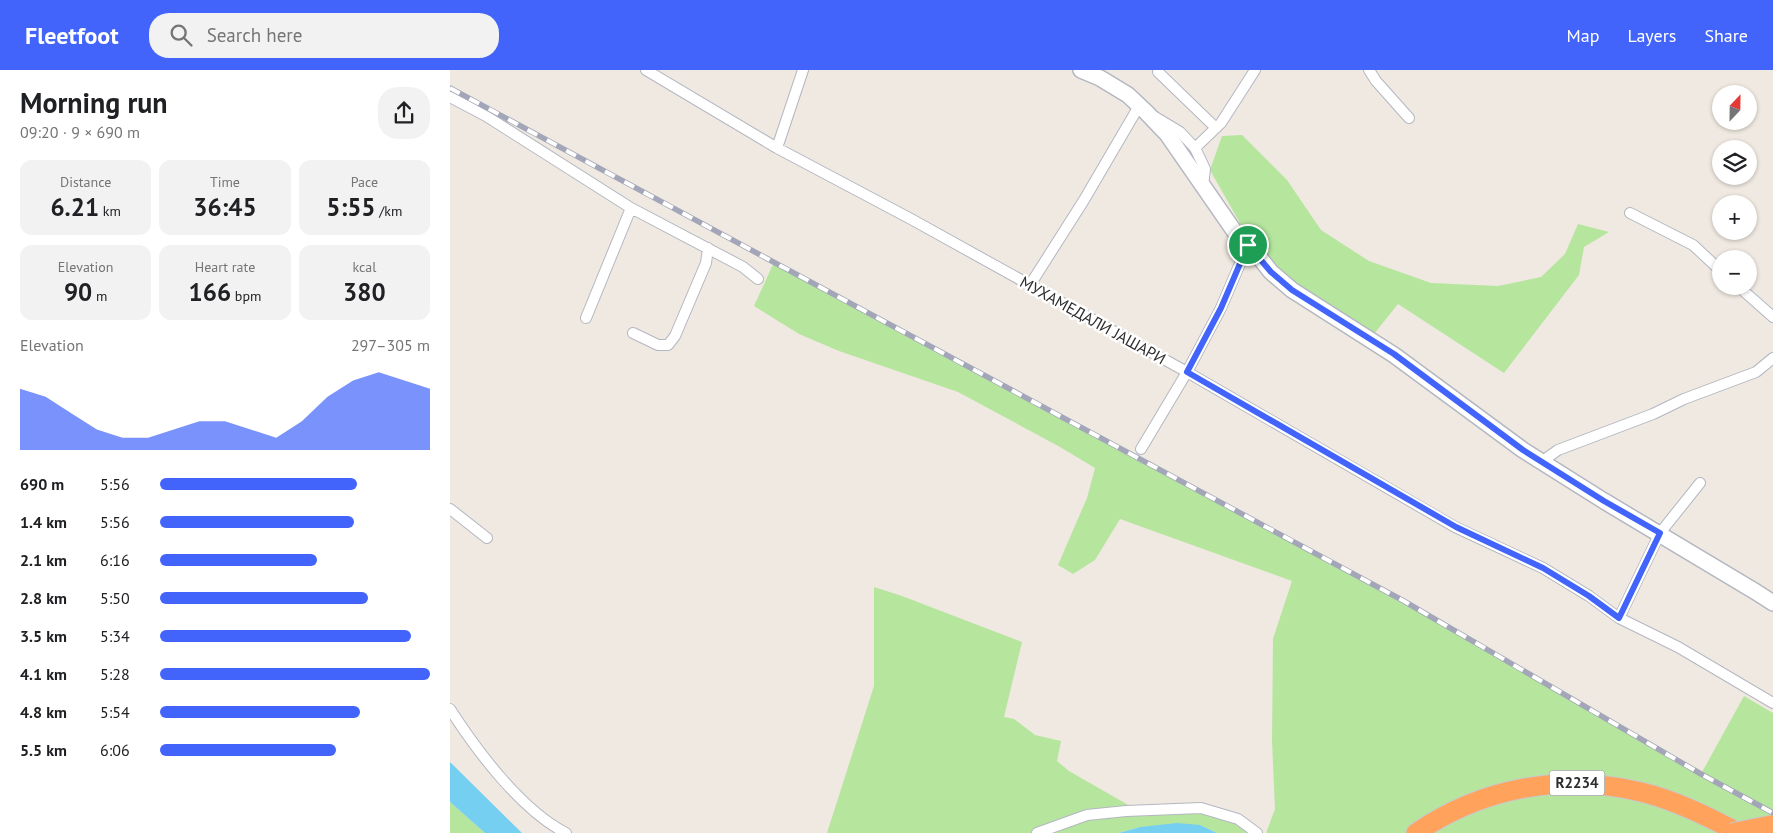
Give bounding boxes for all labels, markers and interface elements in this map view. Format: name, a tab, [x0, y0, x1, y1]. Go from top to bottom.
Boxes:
search box	[149, 13, 499, 58]
text: Fleetfoot	[25, 20, 119, 51]
icon: search	[167, 21, 195, 49]
text: Search here	[207, 23, 302, 47]
text: Map	[1567, 24, 1599, 47]
text: Layers	[1627, 24, 1676, 47]
text: Share	[1704, 24, 1748, 47]
text: Morning run	[20, 84, 168, 121]
north arrow	[1712, 85, 1758, 130]
map controls	[1712, 85, 1757, 295]
button: share	[378, 87, 430, 139]
text: 09:20 · 9 × 690 m	[20, 122, 140, 142]
button: layers	[1712, 140, 1757, 185]
text: Distance	[60, 173, 111, 191]
text: Time	[210, 173, 240, 191]
text: Pace	[351, 173, 378, 191]
text: 6.21	[50, 191, 99, 223]
text: 36:45	[193, 191, 257, 223]
text: 5:55	[326, 191, 376, 223]
button: +	[1712, 195, 1757, 240]
text: km	[99, 202, 121, 220]
text: /km	[376, 202, 402, 220]
pin	[1227, 224, 1269, 266]
icon: arrive	[1234, 231, 1262, 259]
button: −	[1712, 250, 1757, 295]
text: Elevation	[58, 258, 114, 276]
text: Heart rate	[195, 258, 255, 276]
text: kcal	[352, 258, 376, 276]
street label: МУХАМЕДАЛИ ЈАШАРИ	[1017, 272, 1169, 368]
text: 90	[64, 276, 92, 308]
text: 166	[189, 276, 231, 308]
text: 380	[343, 276, 386, 308]
text: m	[92, 287, 107, 305]
text: bpm	[231, 287, 261, 305]
text: Elevation	[20, 335, 84, 355]
text: 297–305 m	[351, 335, 430, 355]
text: 690 m	[20, 474, 64, 494]
text: 5:56	[100, 474, 130, 494]
text: 1.4 km	[20, 512, 67, 532]
text: 5:56	[100, 512, 130, 532]
text: 2.1 km	[20, 550, 67, 570]
text: 6:16	[100, 550, 130, 570]
text: 2.8 km	[20, 588, 67, 608]
text: 5:50	[100, 588, 130, 608]
text: 3.5 km	[20, 626, 67, 646]
text: 5:34	[100, 626, 130, 646]
text: 4.1 km	[20, 664, 67, 684]
text: 5:28	[100, 664, 130, 684]
text: 4.8 km	[20, 702, 67, 722]
text: 5:54	[100, 702, 130, 722]
text: 5.5 km	[20, 740, 67, 760]
text: 6:06	[100, 740, 130, 760]
road number: R2234	[1550, 770, 1604, 796]

